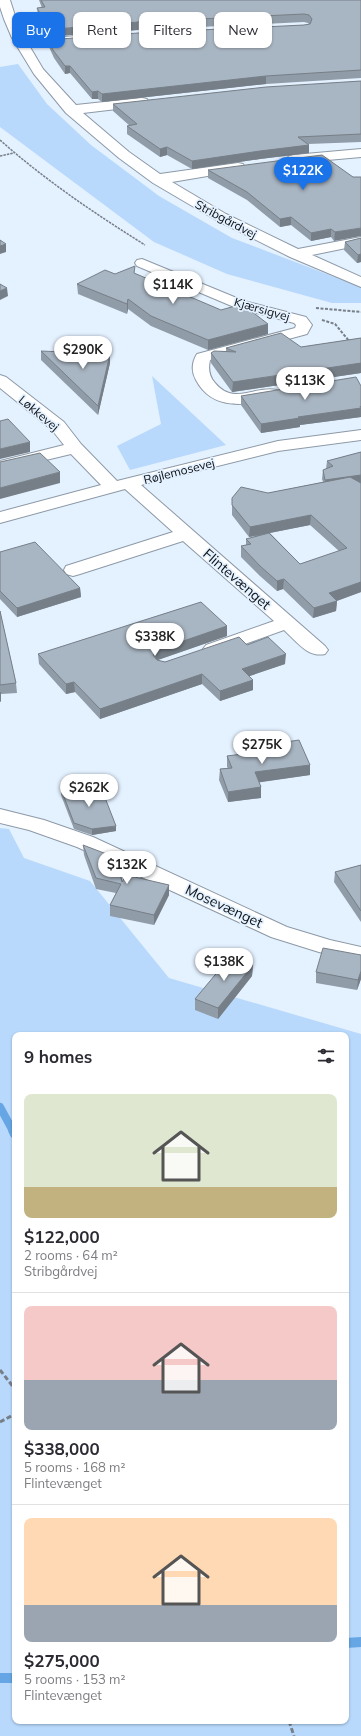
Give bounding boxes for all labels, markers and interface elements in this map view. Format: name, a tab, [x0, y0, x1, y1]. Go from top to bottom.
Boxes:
chip: Buy	[12, 12, 65, 48]
chip: Rent	[73, 12, 131, 48]
chip: Filters	[139, 12, 206, 48]
chip: New	[214, 12, 272, 48]
pin: $122K	[275, 157, 331, 191]
text: $122K	[283, 162, 323, 178]
street label: Stribgårdvej	[193, 196, 260, 242]
pin: $114K	[145, 271, 201, 305]
text: $114K	[153, 276, 193, 292]
street label: Kjærsigvej	[233, 294, 292, 324]
pin: $290K	[55, 336, 111, 370]
text: $290K	[63, 341, 103, 357]
pin: $113K	[277, 367, 333, 401]
text: $113K	[285, 372, 325, 388]
street label: Løkkevej	[16, 392, 62, 434]
street label: Røjlemosevej	[142, 455, 216, 487]
street label: Flintevænget	[199, 545, 275, 613]
pin: $338K	[127, 623, 183, 657]
text: $338K	[135, 628, 175, 644]
pin: $275K	[234, 731, 290, 765]
text: $275K	[242, 736, 282, 752]
pin: $262K	[61, 774, 117, 808]
text: $262K	[69, 779, 109, 795]
pin: $132K	[99, 851, 155, 885]
text: $132K	[107, 856, 147, 872]
street label: Mosevænget	[182, 880, 266, 932]
pin: $138K	[196, 948, 252, 982]
text: $138K	[204, 953, 244, 969]
icon: filters	[315, 1045, 337, 1067]
text: 9 homes	[24, 1046, 92, 1067]
icon: home	[145, 1120, 217, 1192]
text: $122,000	[24, 1226, 100, 1247]
text: 2 rooms · 64 m²	[24, 1247, 118, 1263]
text: Stribgårdvej	[24, 1263, 97, 1279]
icon: home	[145, 1332, 217, 1404]
text: $338,000	[24, 1438, 100, 1459]
text: 5 rooms · 168 m²	[24, 1459, 125, 1475]
text: Flintevænget	[24, 1475, 102, 1491]
icon: home	[145, 1544, 217, 1616]
text: $275,000	[24, 1650, 100, 1671]
text: 5 rooms · 153 m²	[24, 1671, 125, 1687]
text: Flintevænget	[24, 1687, 102, 1703]

